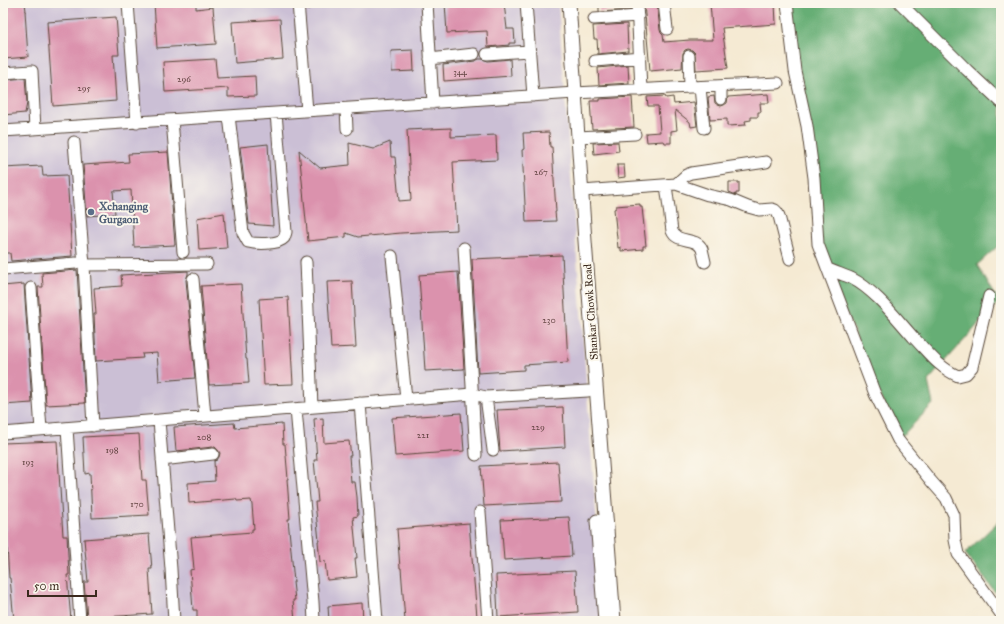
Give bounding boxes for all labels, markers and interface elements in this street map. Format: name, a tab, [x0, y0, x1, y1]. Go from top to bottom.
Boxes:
house number: 344	[453, 66, 468, 77]
house number: 296	[177, 73, 191, 84]
house number: 295	[77, 82, 92, 93]
house number: 267	[534, 166, 548, 177]
place label: Xchanging Gurgaon	[98, 200, 149, 226]
marker: Xchanging Gurgaon	[86, 207, 96, 217]
street label: Shankar Chowk Road	[581, 263, 601, 361]
house number: 230	[542, 314, 556, 325]
house number: 229	[531, 421, 545, 432]
house number: 221	[417, 429, 430, 440]
house number: 208	[197, 431, 211, 442]
house number: 198	[105, 444, 119, 455]
house number: 193	[22, 456, 34, 467]
house number: 170	[130, 498, 144, 509]
scale bar	[28, 572, 96, 598]
text: 50 m	[34, 579, 59, 593]

